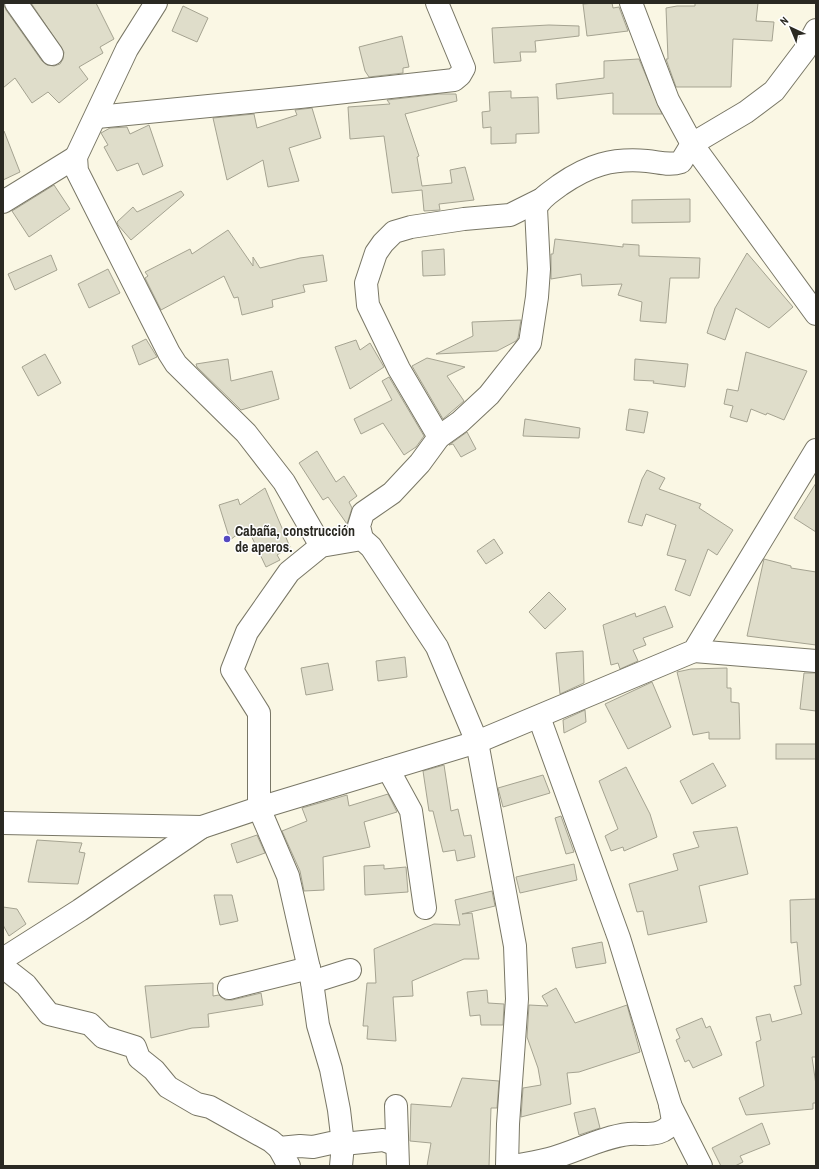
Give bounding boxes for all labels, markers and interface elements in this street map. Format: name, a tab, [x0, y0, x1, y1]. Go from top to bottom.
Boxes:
north arrow	[771, 8, 811, 48]
text: N	[777, 14, 791, 28]
place label: Cabaña, construcción de aperos.	[235, 522, 355, 556]
marker: Cabaña, construcción de aperos.	[222, 534, 232, 544]

